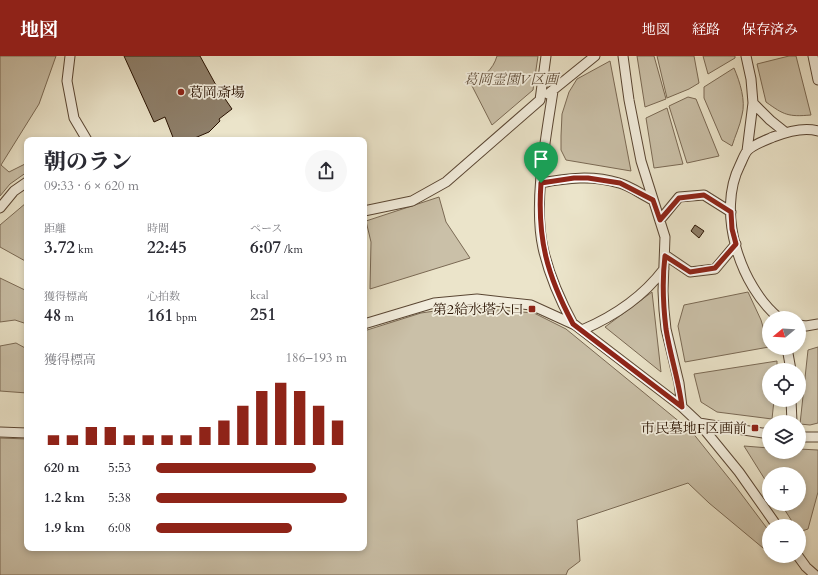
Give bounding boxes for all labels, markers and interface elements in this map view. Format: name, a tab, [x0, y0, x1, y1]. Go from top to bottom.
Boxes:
text: 地図	[20, 17, 58, 43]
text: 地図	[642, 20, 670, 39]
text: 経路	[692, 20, 720, 39]
text: 保存済み	[742, 20, 798, 39]
park label: 葛岡霊園V区画	[464, 70, 561, 89]
place label: 葛岡斎場	[189, 83, 245, 102]
marker: 葛岡斎場	[176, 87, 186, 97]
pin	[524, 142, 558, 183]
text: 朝のラン	[44, 147, 132, 177]
icon: arrive	[530, 148, 552, 170]
button: share	[305, 150, 347, 192]
text: 09:33 · 6 × 620 m	[44, 177, 139, 195]
text: 距離	[44, 221, 66, 236]
text: 時間	[147, 221, 169, 236]
text: ペース	[250, 221, 282, 236]
text: 3.72	[44, 236, 75, 259]
text: 22:45	[147, 236, 187, 259]
text: 6:07	[250, 236, 281, 259]
text: km	[75, 242, 93, 257]
text: /km	[281, 242, 303, 257]
text: kcal	[250, 288, 268, 303]
text: 獲得標高	[44, 289, 88, 304]
text: 心拍数	[147, 289, 180, 304]
place label: 第2給水塔入口	[433, 300, 524, 319]
text: 251	[250, 303, 276, 326]
text: 48	[44, 304, 61, 327]
text: 161	[147, 304, 173, 327]
marker: 第2給水塔入口	[527, 304, 537, 314]
text: m	[61, 310, 74, 325]
text: bpm	[173, 310, 197, 325]
north arrow	[762, 311, 806, 355]
map controls	[762, 311, 806, 563]
text: 186–193 m	[285, 349, 347, 367]
text: 獲得標高	[44, 351, 96, 369]
button: locate	[762, 363, 806, 407]
button: layers	[762, 415, 806, 459]
place label: 市民墓地F区画前	[641, 419, 747, 438]
marker: 市民墓地F区画前	[750, 423, 760, 433]
text: 620 m	[44, 459, 79, 477]
text: 5:53	[108, 459, 131, 477]
button: +	[762, 467, 806, 511]
text: 1.2 km	[44, 489, 85, 507]
text: 5:38	[108, 489, 131, 507]
text: 1.9 km	[44, 519, 85, 537]
text: 6:08	[108, 519, 131, 537]
button: −	[762, 519, 806, 563]

